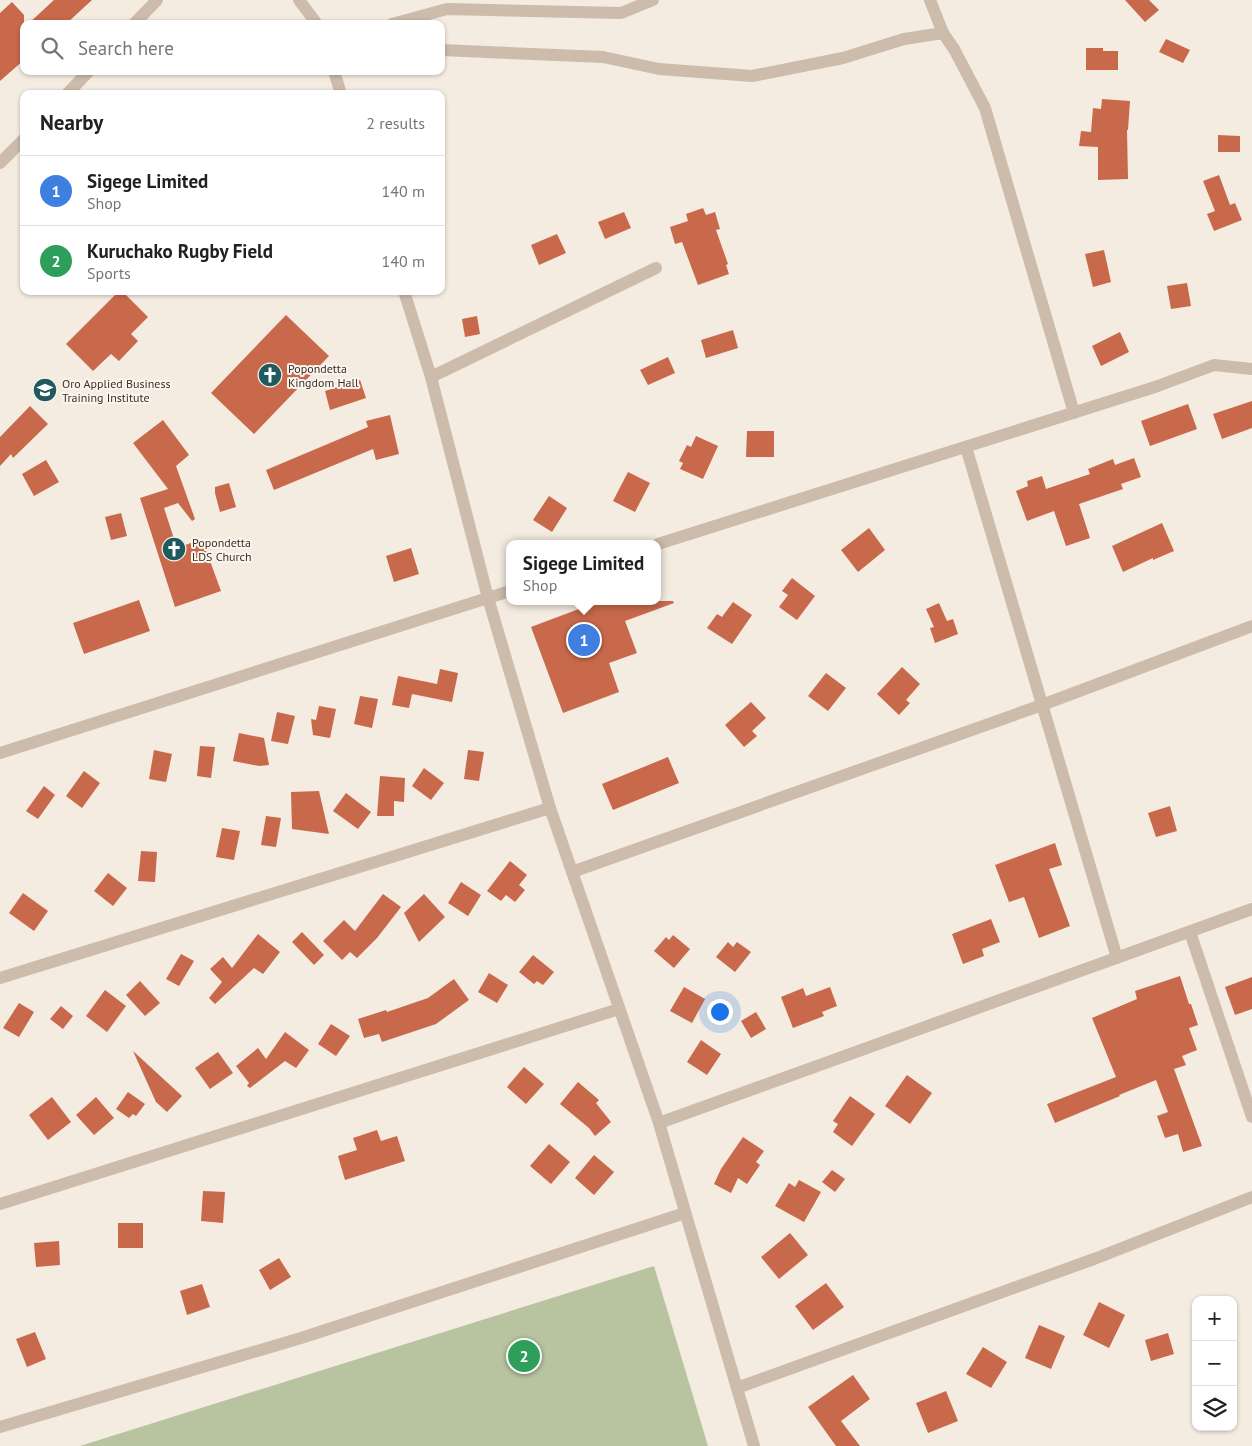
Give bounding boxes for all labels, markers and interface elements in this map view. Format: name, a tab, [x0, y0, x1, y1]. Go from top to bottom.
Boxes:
search box	[20, 20, 445, 75]
icon: search	[38, 34, 66, 62]
text: Search here	[78, 36, 174, 60]
text: Nearby	[40, 109, 103, 136]
text: 2 results	[366, 113, 425, 133]
text: Sigege Limited	[87, 169, 208, 193]
text: 1	[51, 181, 61, 201]
text: 140 m	[382, 181, 425, 201]
text: Shop	[87, 193, 121, 213]
text: Kuruchako Rugby Field	[87, 239, 273, 263]
text: 2	[51, 251, 61, 271]
text: 140 m	[382, 251, 425, 271]
text: Sports	[87, 263, 131, 283]
place label: Popondetta Kingdom Hall	[288, 361, 359, 390]
church icon: Popondetta Kingdom Hall	[257, 362, 283, 388]
place label: Oro Applied Business Training Institute	[62, 376, 171, 405]
school or university icon: Oro Applied Business Training Institute	[32, 377, 58, 403]
place label: Popondetta LDS Church	[192, 535, 252, 564]
church icon: Popondetta LDS Church	[161, 536, 187, 562]
popup	[506, 540, 661, 605]
text: Sigege Limited	[523, 551, 644, 575]
text: Shop	[523, 575, 557, 595]
pin: 1	[568, 621, 600, 659]
your location	[707, 999, 733, 1025]
map controls	[1192, 1296, 1237, 1431]
button: +	[1192, 1296, 1237, 1341]
pin: 2	[508, 1337, 540, 1375]
button: −	[1192, 1341, 1237, 1386]
button: layers	[1192, 1386, 1237, 1431]

